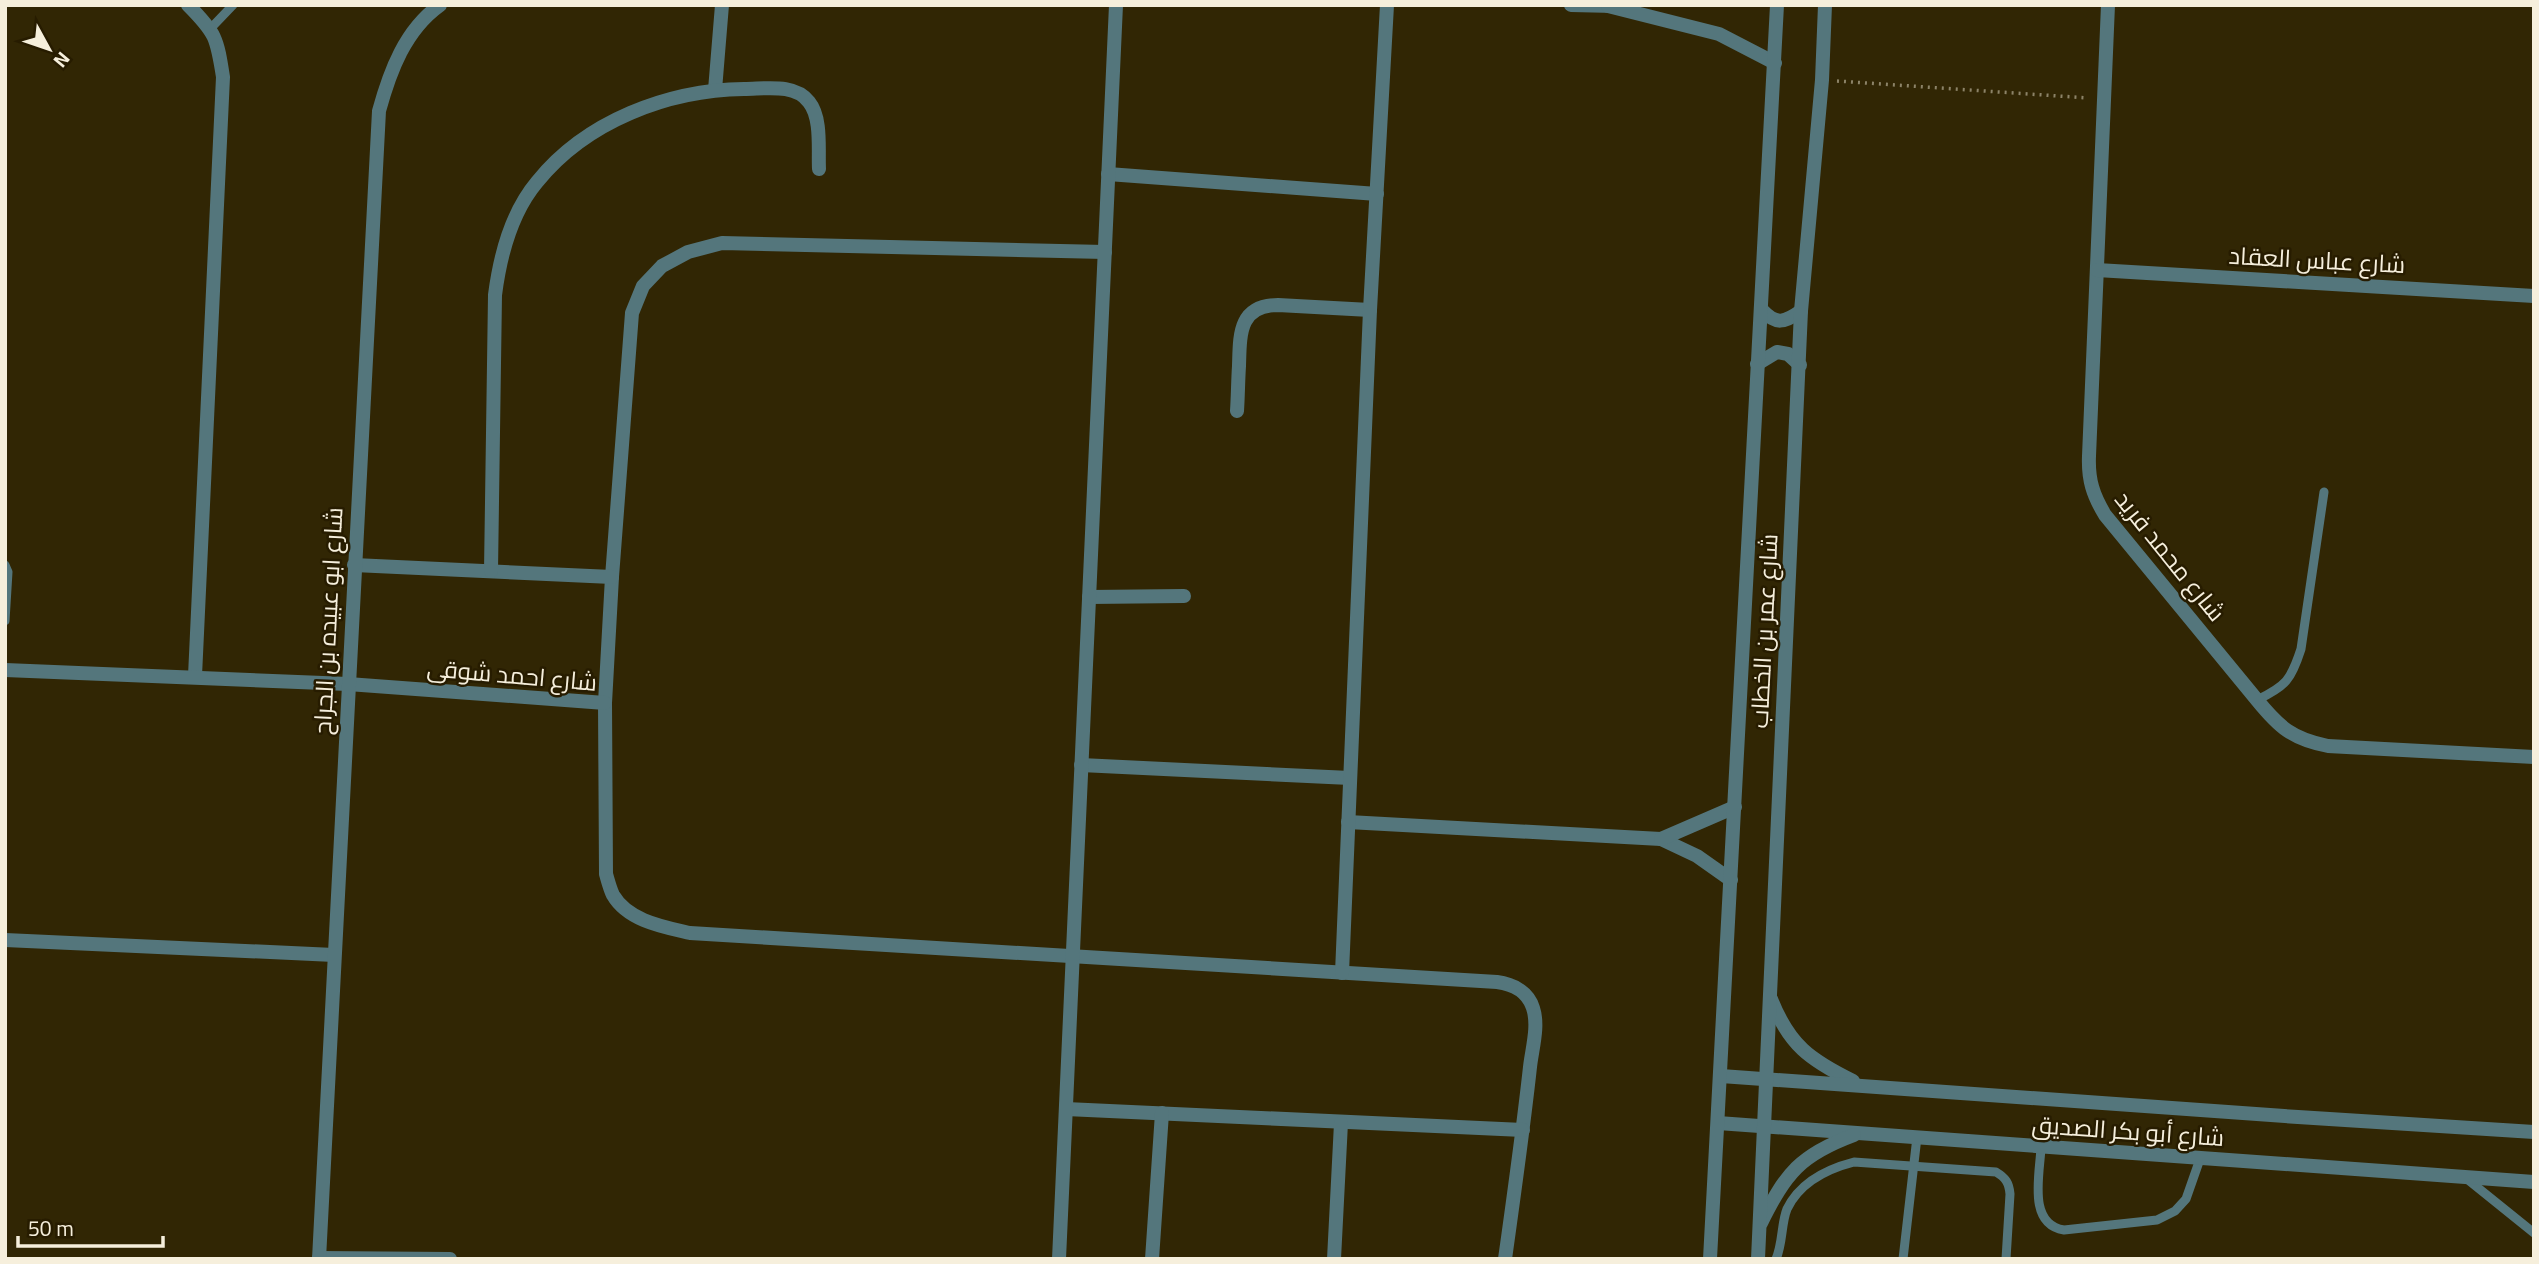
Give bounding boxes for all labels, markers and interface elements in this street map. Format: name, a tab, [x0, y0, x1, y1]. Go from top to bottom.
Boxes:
north arrow	[14, 14, 84, 84]
text: N	[44, 43, 80, 76]
street label: شارع عباس العقاد	[2228, 233, 2406, 287]
street label: شارع محمد فريد	[2103, 480, 2237, 632]
street label: شارع ابو عبيده بن الجراح	[300, 506, 356, 736]
street label: شارع عمر بن الخطاب	[1736, 533, 1792, 729]
street label: شارع احمد شوقى	[425, 645, 599, 705]
street label: شارع أبو بكر الصديق	[2030, 1102, 2226, 1160]
scale bar	[18, 1204, 163, 1248]
text: 50 m	[28, 1209, 74, 1248]

